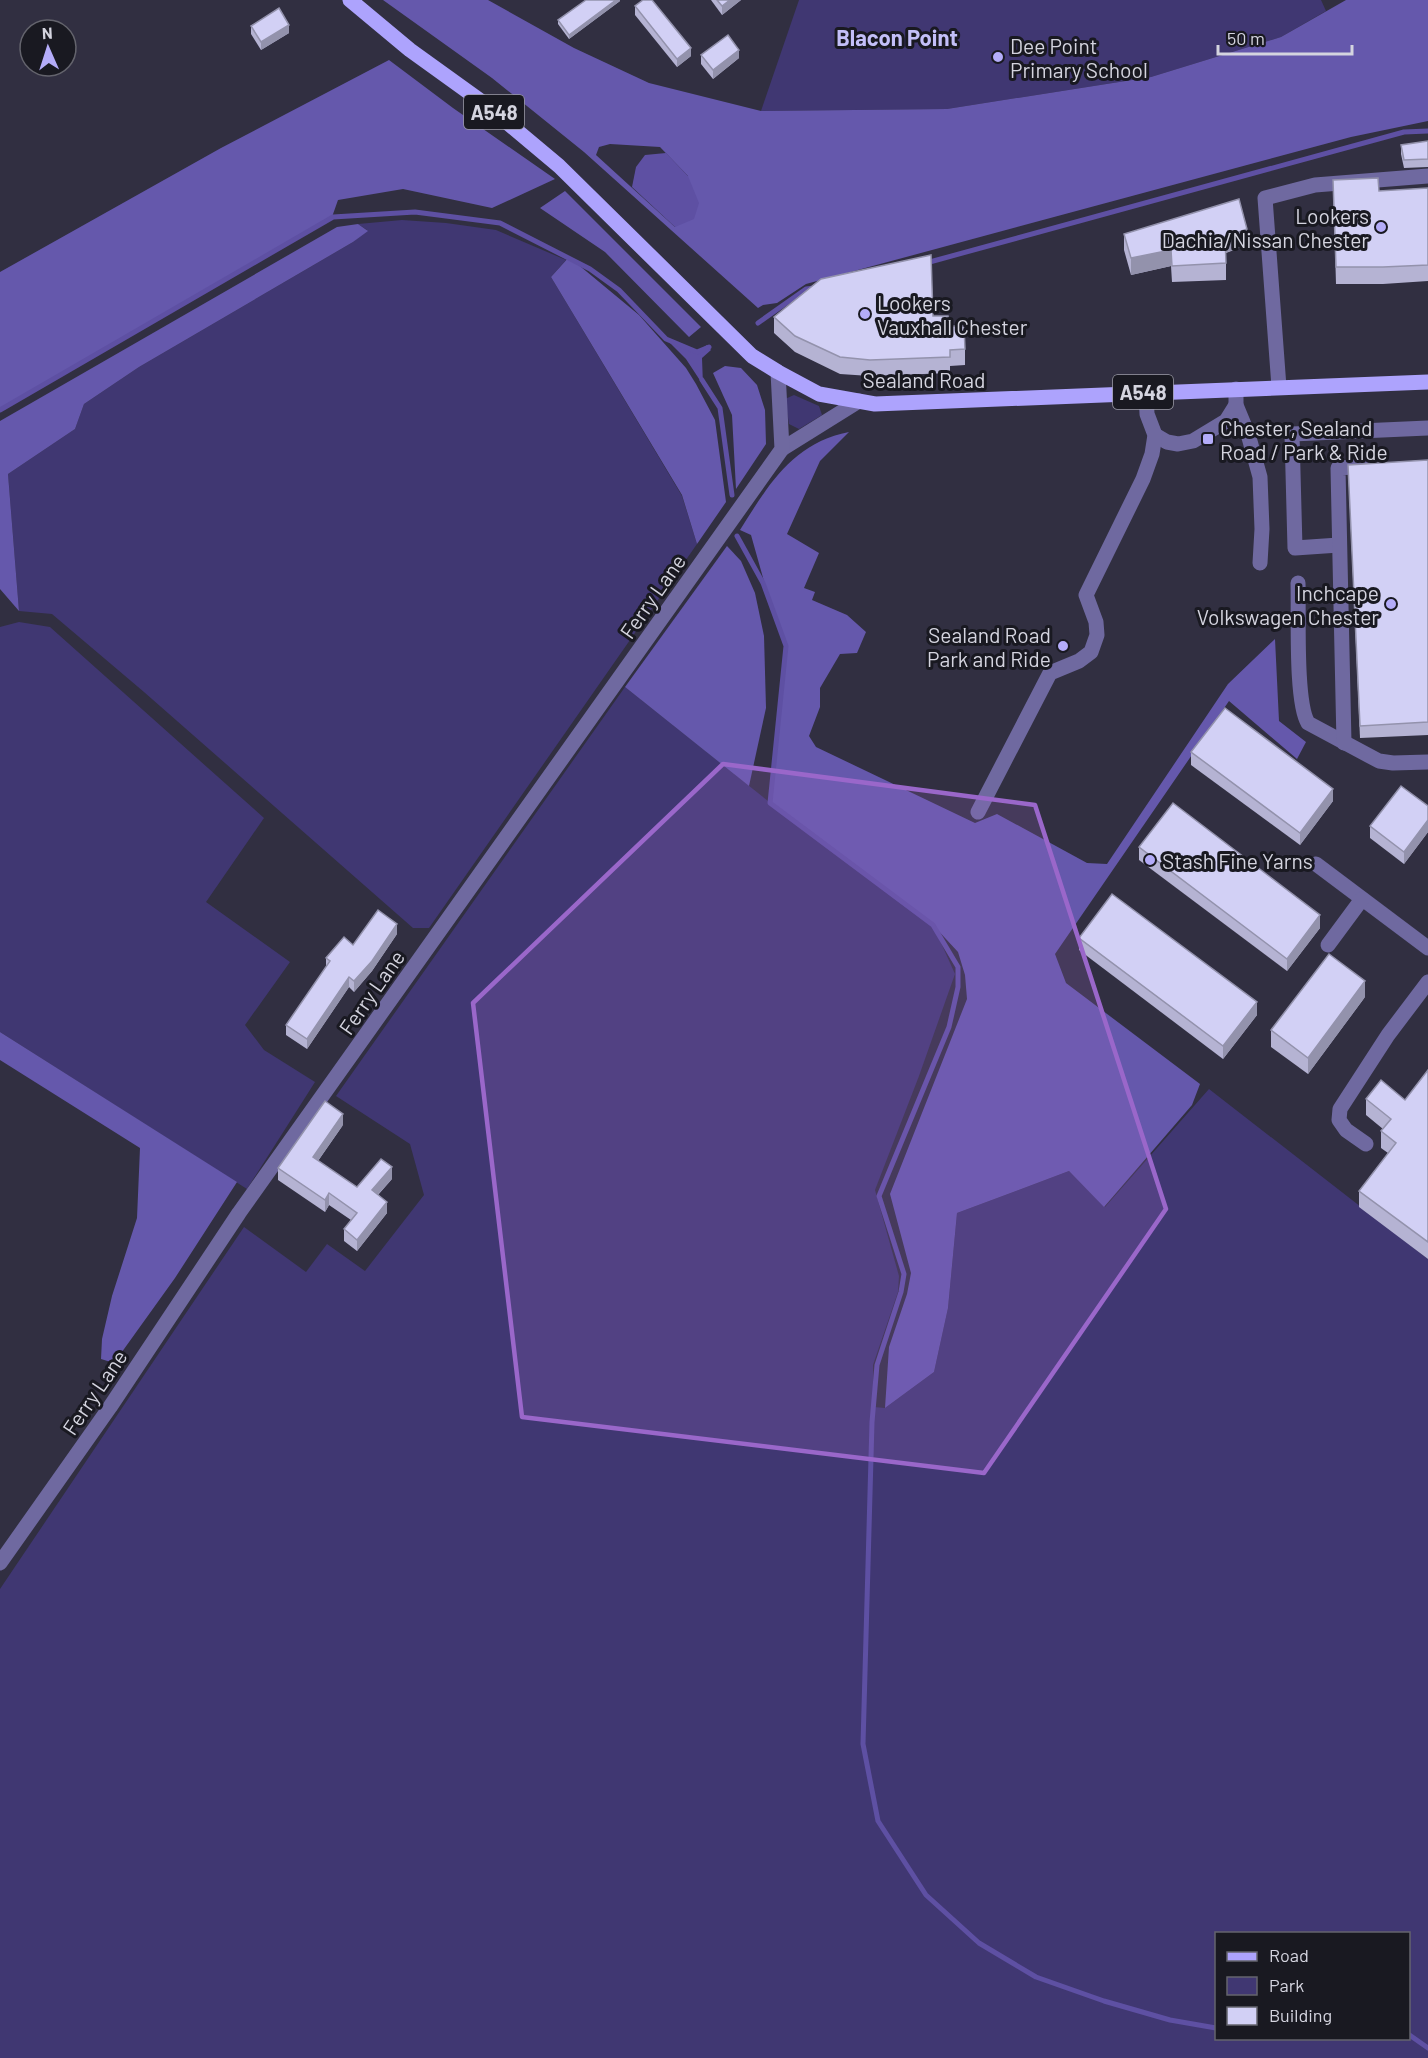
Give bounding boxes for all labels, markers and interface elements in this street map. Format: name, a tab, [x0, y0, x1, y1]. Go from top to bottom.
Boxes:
north arrow	[18, 18, 78, 78]
scale bar	[1218, 18, 1352, 56]
text: N	[41, 23, 53, 42]
district label: Blacon Point	[836, 24, 958, 50]
text: 50 m	[1227, 27, 1265, 49]
place label: Dee Point Primary School	[1010, 33, 1148, 82]
marker: Dee Point Primary School	[991, 50, 1005, 64]
road number: A548	[464, 95, 524, 129]
place label: Lookers Dachia/Nissan Chester	[1162, 203, 1369, 252]
marker: Lookers Dachia/Nissan Chester	[1374, 220, 1388, 234]
place label: Lookers Vauxhall Chester	[877, 290, 1028, 339]
marker: Lookers Vauxhall Chester	[858, 307, 872, 321]
street label: Sealand Road	[863, 367, 985, 392]
road number: A548	[1113, 375, 1173, 409]
place label: Chester, Sealand Road / Park & Ride	[1220, 415, 1388, 464]
marker: Chester, Sealand Road / Park & Ride	[1201, 432, 1215, 446]
street label: Ferry Lane	[614, 549, 690, 643]
place label: Inchcape Volkswagen Chester	[1197, 580, 1379, 629]
marker: Inchcape Volkswagen Chester	[1384, 597, 1398, 611]
place label: Sealand Road Park and Ride	[927, 622, 1051, 671]
marker: Sealand Road Park and Ride	[1056, 639, 1070, 653]
place label: Stash Fine Yarns	[1162, 848, 1313, 873]
marker: Stash Fine Yarns	[1143, 853, 1157, 867]
street label: Ferry Lane	[333, 945, 409, 1039]
street label: Ferry Lane	[56, 1345, 132, 1439]
legend	[1215, 1932, 1410, 2040]
text: Road	[1269, 1944, 1309, 1966]
text: Park	[1269, 1974, 1304, 1996]
text: Building	[1269, 2004, 1332, 2026]

